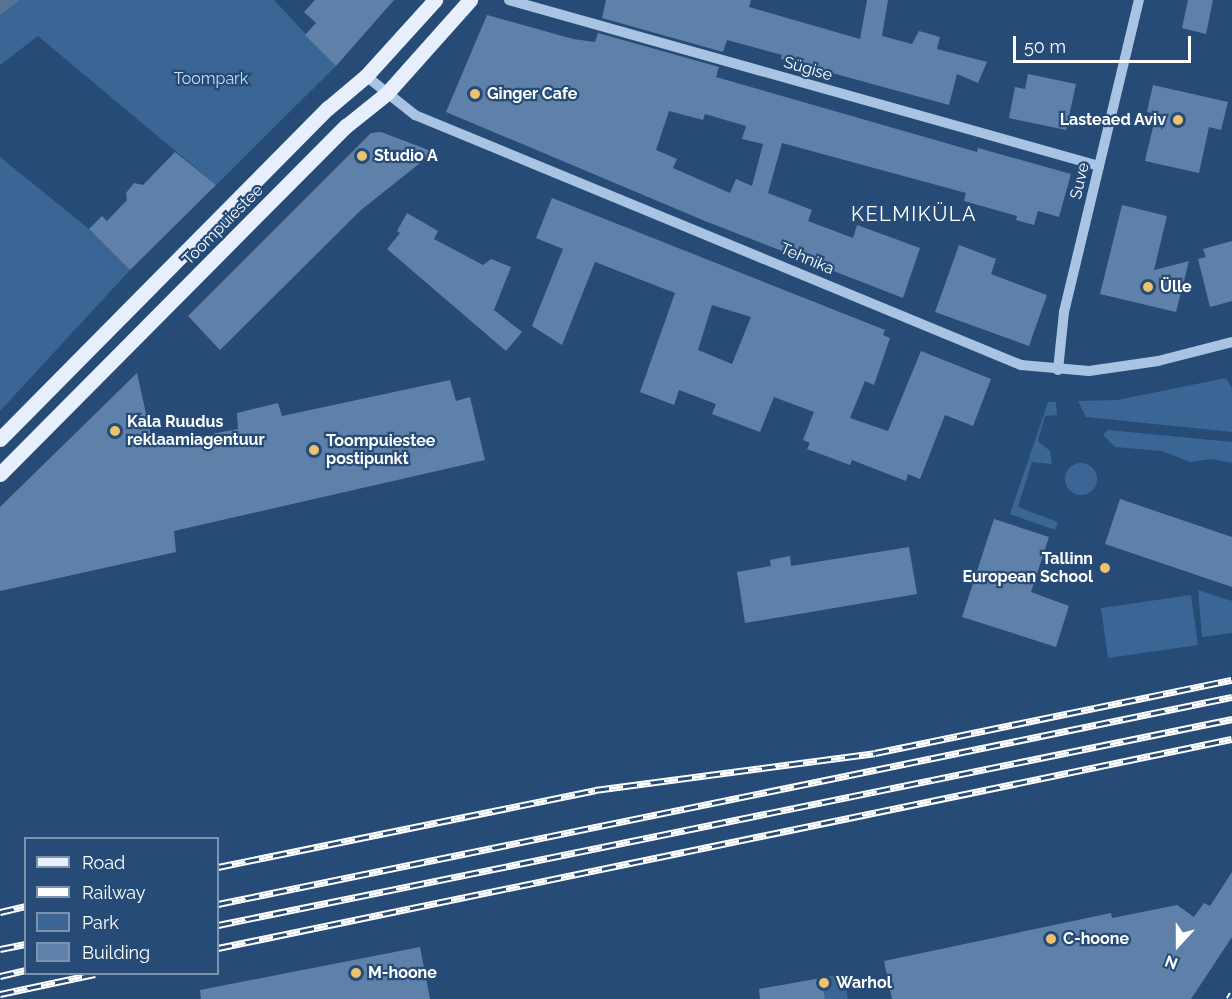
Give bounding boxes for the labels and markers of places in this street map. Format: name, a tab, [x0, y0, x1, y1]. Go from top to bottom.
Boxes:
place label: Ginger Cafe	[487, 84, 578, 104]
marker: Ginger Cafe	[468, 87, 482, 101]
place label: Lasteaed Aviv	[1059, 110, 1166, 130]
marker: Lasteaed Aviv	[1171, 113, 1185, 127]
place label: Studio A	[374, 146, 438, 166]
marker: Studio A	[355, 149, 369, 163]
place label: Ülle	[1160, 277, 1192, 297]
marker: Ülle	[1141, 280, 1155, 294]
place label: Kala Ruudus reklaamiagentuur	[127, 412, 265, 450]
marker: Kala Ruudus reklaamiagentuur	[108, 424, 122, 438]
place label: Toompuiestee postipunkt	[326, 431, 435, 469]
marker: Toompuiestee postipunkt	[307, 443, 321, 457]
place label: Tallinn European School	[962, 549, 1093, 587]
marker: Tallinn European School	[1098, 561, 1112, 575]
place label: C-hoone	[1063, 929, 1129, 949]
marker: C-hoone	[1044, 932, 1058, 946]
place label: M-hoone	[368, 963, 437, 983]
marker: M-hoone	[349, 966, 363, 980]
place label: Warhol	[836, 973, 892, 993]
marker: Warhol	[817, 976, 831, 990]

